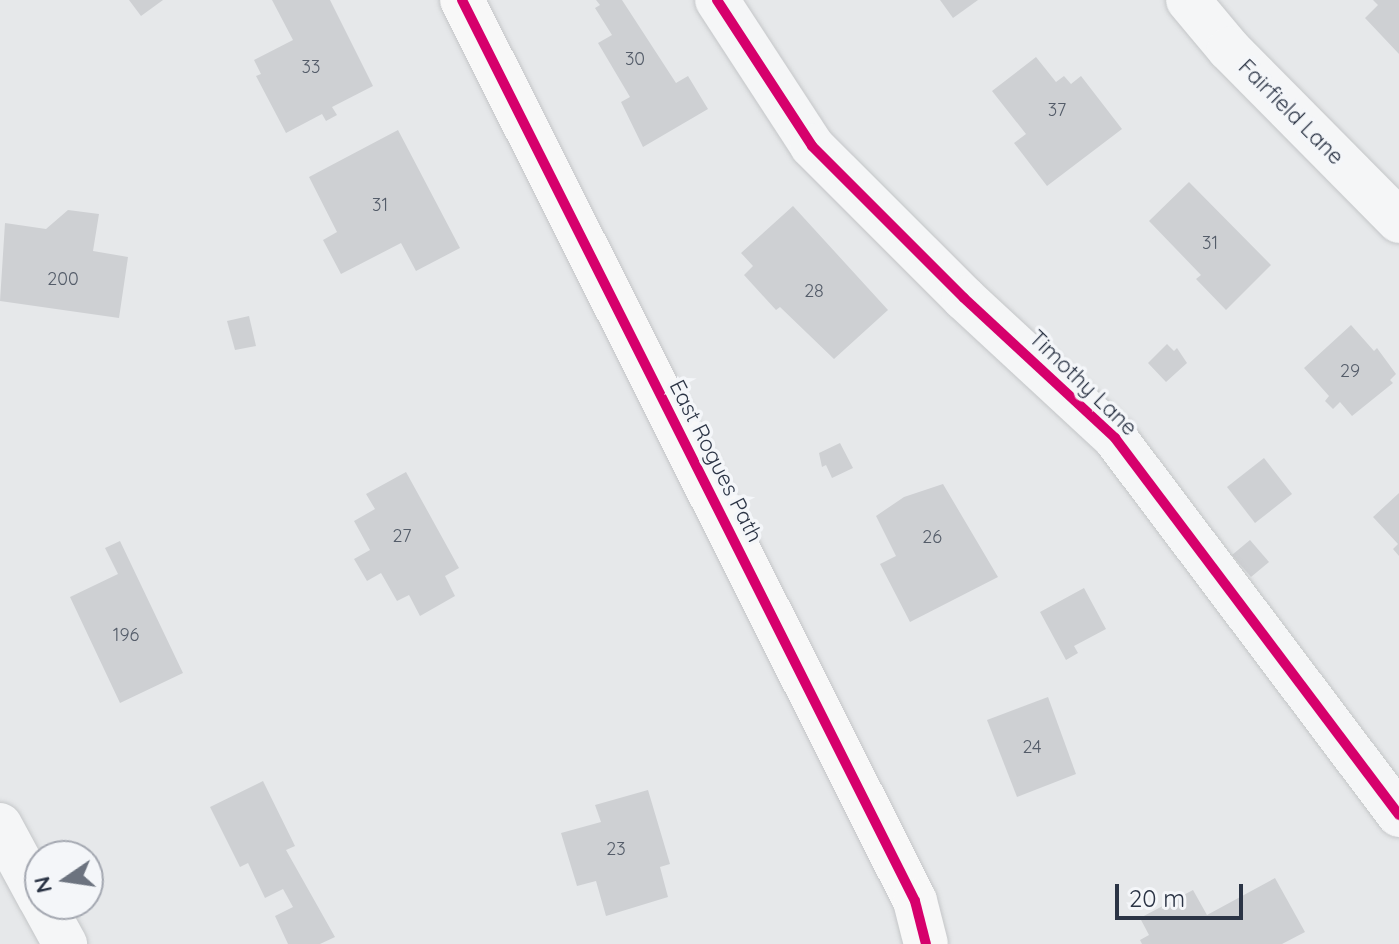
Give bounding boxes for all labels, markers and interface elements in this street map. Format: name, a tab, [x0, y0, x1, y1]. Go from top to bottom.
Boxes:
house number: 30	[625, 48, 645, 70]
street label: Fairfield Lane	[1233, 54, 1349, 170]
house number: 33	[302, 56, 320, 78]
house number: 37	[1048, 99, 1066, 121]
house number: 31	[372, 194, 388, 216]
house number: 31	[1202, 232, 1218, 254]
house number: 200	[47, 268, 79, 290]
house number: 28	[804, 280, 824, 302]
street label: Timothy Lane	[1024, 325, 1142, 441]
house number: 29	[1340, 360, 1360, 382]
street label: East Rogues Path	[664, 375, 768, 547]
house number: 27	[393, 525, 411, 547]
house number: 26	[922, 526, 942, 548]
house number: 196	[113, 624, 139, 646]
house number: 24	[1022, 736, 1042, 758]
house number: 23	[606, 838, 626, 860]
north arrow	[24, 840, 104, 920]
scale bar	[1119, 868, 1247, 918]
text: N	[27, 874, 58, 896]
text: 20 m	[1129, 883, 1185, 913]

